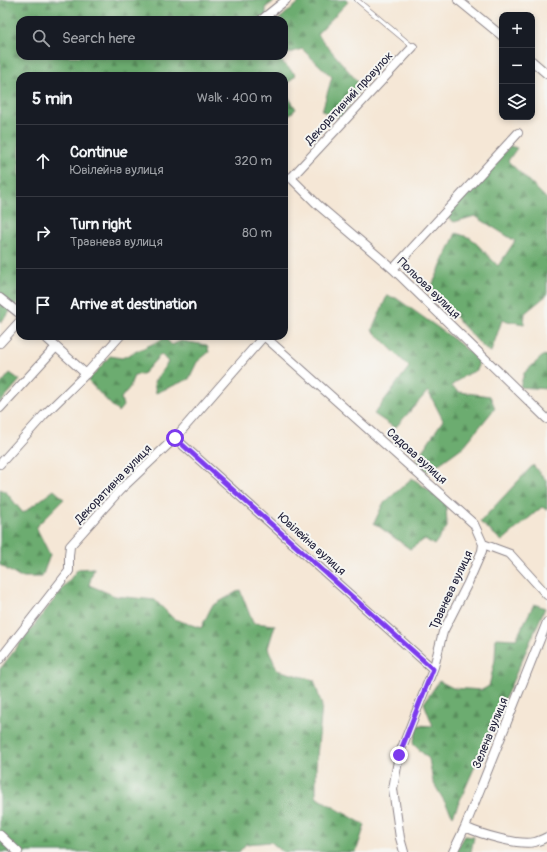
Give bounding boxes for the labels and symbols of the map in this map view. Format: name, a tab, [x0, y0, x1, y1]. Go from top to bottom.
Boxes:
street label: Декоративний провулок	[302, 49, 397, 149]
street label: Польова вулиця	[394, 255, 464, 322]
street label: Садова вулиця	[383, 425, 450, 488]
route start	[166, 429, 184, 447]
street label: Декоративна вулиця	[71, 441, 155, 528]
street label: Ювілейна вулиця	[275, 510, 349, 579]
street label: Травнева вулиця	[427, 548, 476, 632]
street label: Зелена вулиця	[469, 695, 512, 771]
route end	[390, 746, 408, 764]

